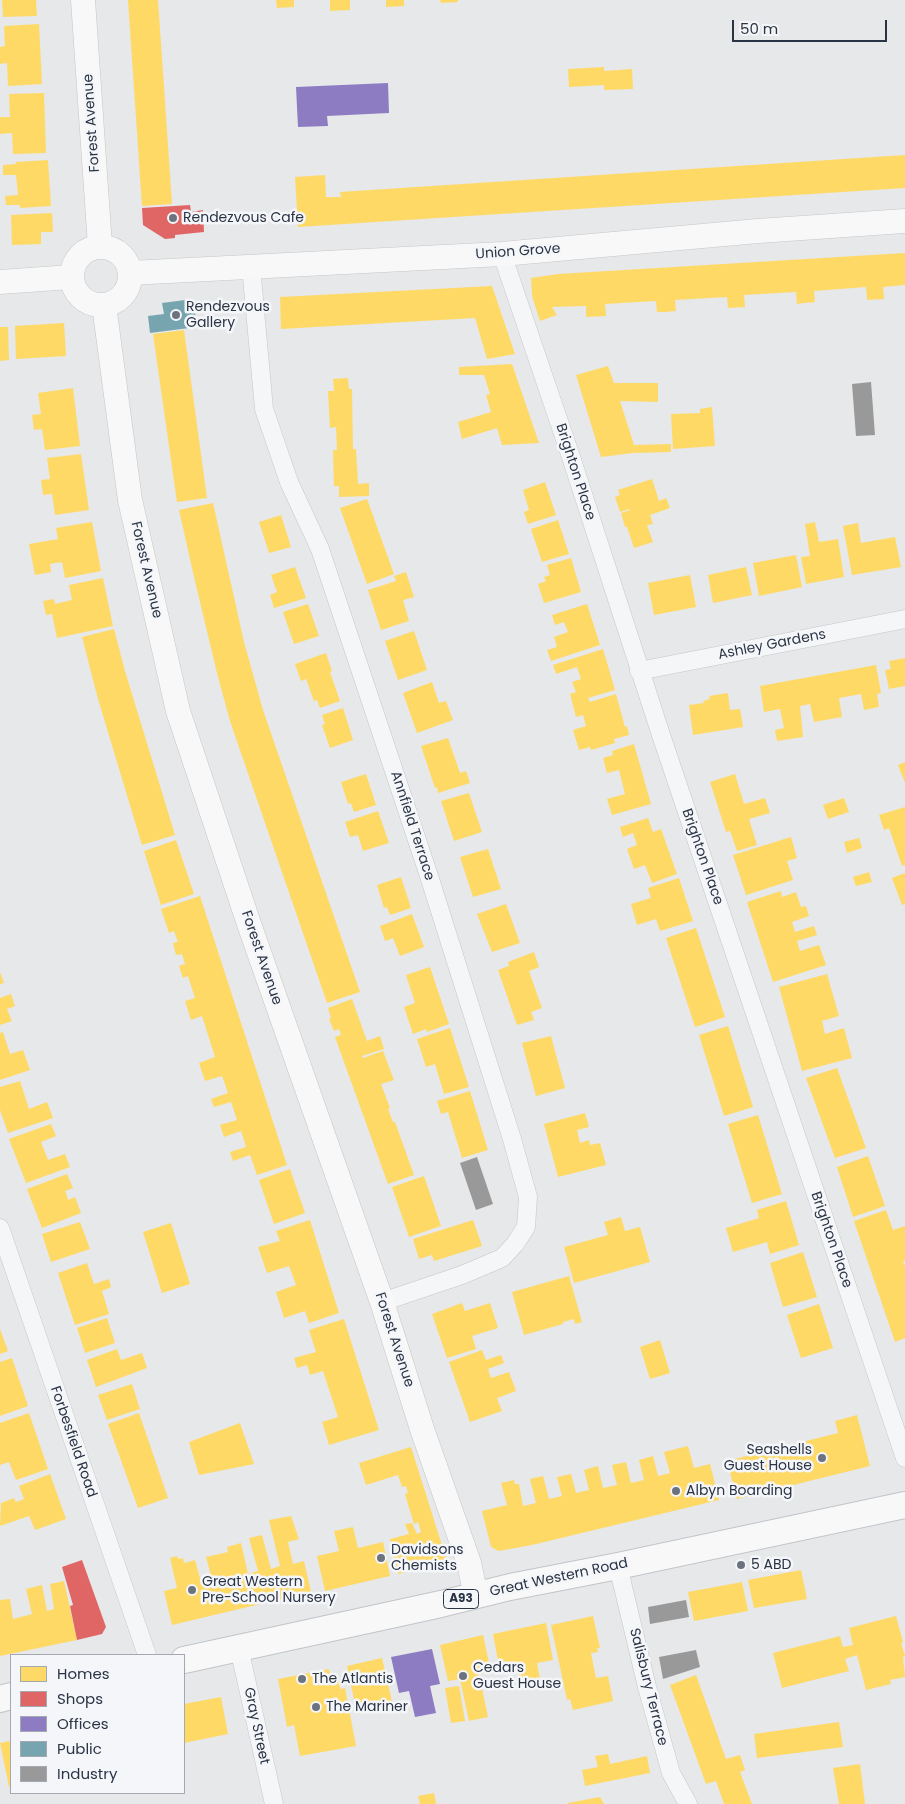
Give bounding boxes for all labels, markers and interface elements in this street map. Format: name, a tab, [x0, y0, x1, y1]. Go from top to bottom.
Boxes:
scale bar	[735, 10, 890, 42]
text: 50 m	[740, 18, 778, 39]
street label: Forest Avenue	[80, 73, 104, 173]
place label: Rendezvous Cafe	[183, 210, 304, 226]
marker: Rendezvous Cafe	[167, 212, 179, 224]
street label: Union Grove	[475, 241, 561, 263]
place label: Rendezvous Gallery	[186, 299, 270, 332]
marker: Rendezvous Gallery	[170, 309, 182, 321]
street label: Brighton Place	[551, 422, 599, 522]
street label: Forest Avenue	[127, 520, 165, 620]
street label: Ashley Gardens	[717, 626, 827, 664]
street label: Annfield Terrace	[386, 769, 438, 883]
street label: Brighton Place	[678, 807, 726, 907]
street label: Forest Avenue	[237, 909, 285, 1007]
street label: Brighton Place	[807, 1190, 855, 1290]
street label: Forest Avenue	[371, 1291, 417, 1389]
street label: Forbesfield Road	[46, 1384, 100, 1500]
place label: Seashells Guest House	[724, 1442, 812, 1474]
marker: Seashells Guest House	[816, 1452, 828, 1464]
place label: Albyn Boarding	[686, 1483, 792, 1499]
marker: Albyn Boarding	[670, 1485, 682, 1497]
place label: Davidsons Chemists	[391, 1542, 464, 1574]
marker: Davidsons Chemists	[375, 1552, 387, 1564]
street label: Great Western Road	[488, 1555, 630, 1601]
place label: 5 ABD	[751, 1557, 791, 1573]
marker: 5 ABD	[735, 1559, 747, 1571]
place label: Great Western Pre-School Nursery	[202, 1574, 336, 1606]
marker: Great Western Pre-School Nursery	[186, 1584, 198, 1596]
road number: A93	[444, 1590, 478, 1608]
street label: Salisbury Terrace	[625, 1627, 671, 1747]
legend	[10, 1654, 185, 1794]
place label: Cedars Guest House	[473, 1660, 561, 1692]
text: Homes	[57, 1663, 110, 1684]
marker: Cedars Guest House	[457, 1670, 469, 1682]
place label: The Atlantis	[312, 1671, 393, 1687]
marker: The Atlantis	[296, 1673, 308, 1685]
street label: Gray Street	[240, 1686, 272, 1766]
text: Shops	[57, 1688, 103, 1709]
place label: The Mariner	[326, 1699, 408, 1715]
marker: The Mariner	[310, 1701, 322, 1713]
text: Offices	[57, 1713, 109, 1734]
text: Public	[57, 1738, 102, 1759]
text: Industry	[57, 1763, 117, 1784]

